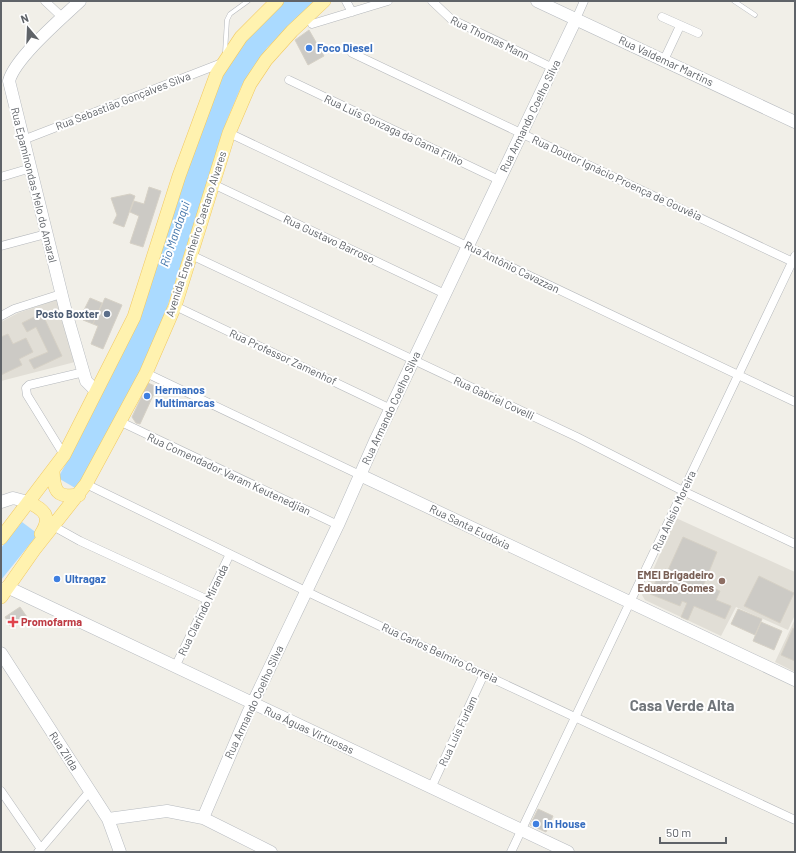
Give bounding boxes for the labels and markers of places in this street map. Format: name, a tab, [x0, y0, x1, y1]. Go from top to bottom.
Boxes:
place label: Foco Diesel	[317, 41, 373, 54]
marker: Foco Diesel	[304, 43, 314, 53]
place label: Posto Boxter	[36, 307, 100, 320]
marker: Posto Boxter	[102, 309, 112, 319]
place label: Hermanos Multimarcas	[155, 383, 215, 409]
marker: Hermanos Multimarcas	[142, 391, 152, 401]
place label: EMEI Brigadeiro Eduardo Gomes	[637, 568, 714, 594]
place label: Ultragaz	[65, 572, 106, 585]
marker: Ultragaz	[52, 574, 62, 584]
marker: EMEI Brigadeiro Eduardo Gomes	[717, 576, 727, 586]
place label: Promofarma	[21, 615, 82, 628]
marker: Promofarma	[8, 617, 18, 627]
place label: In House	[544, 817, 586, 830]
marker: In House	[531, 819, 541, 829]

